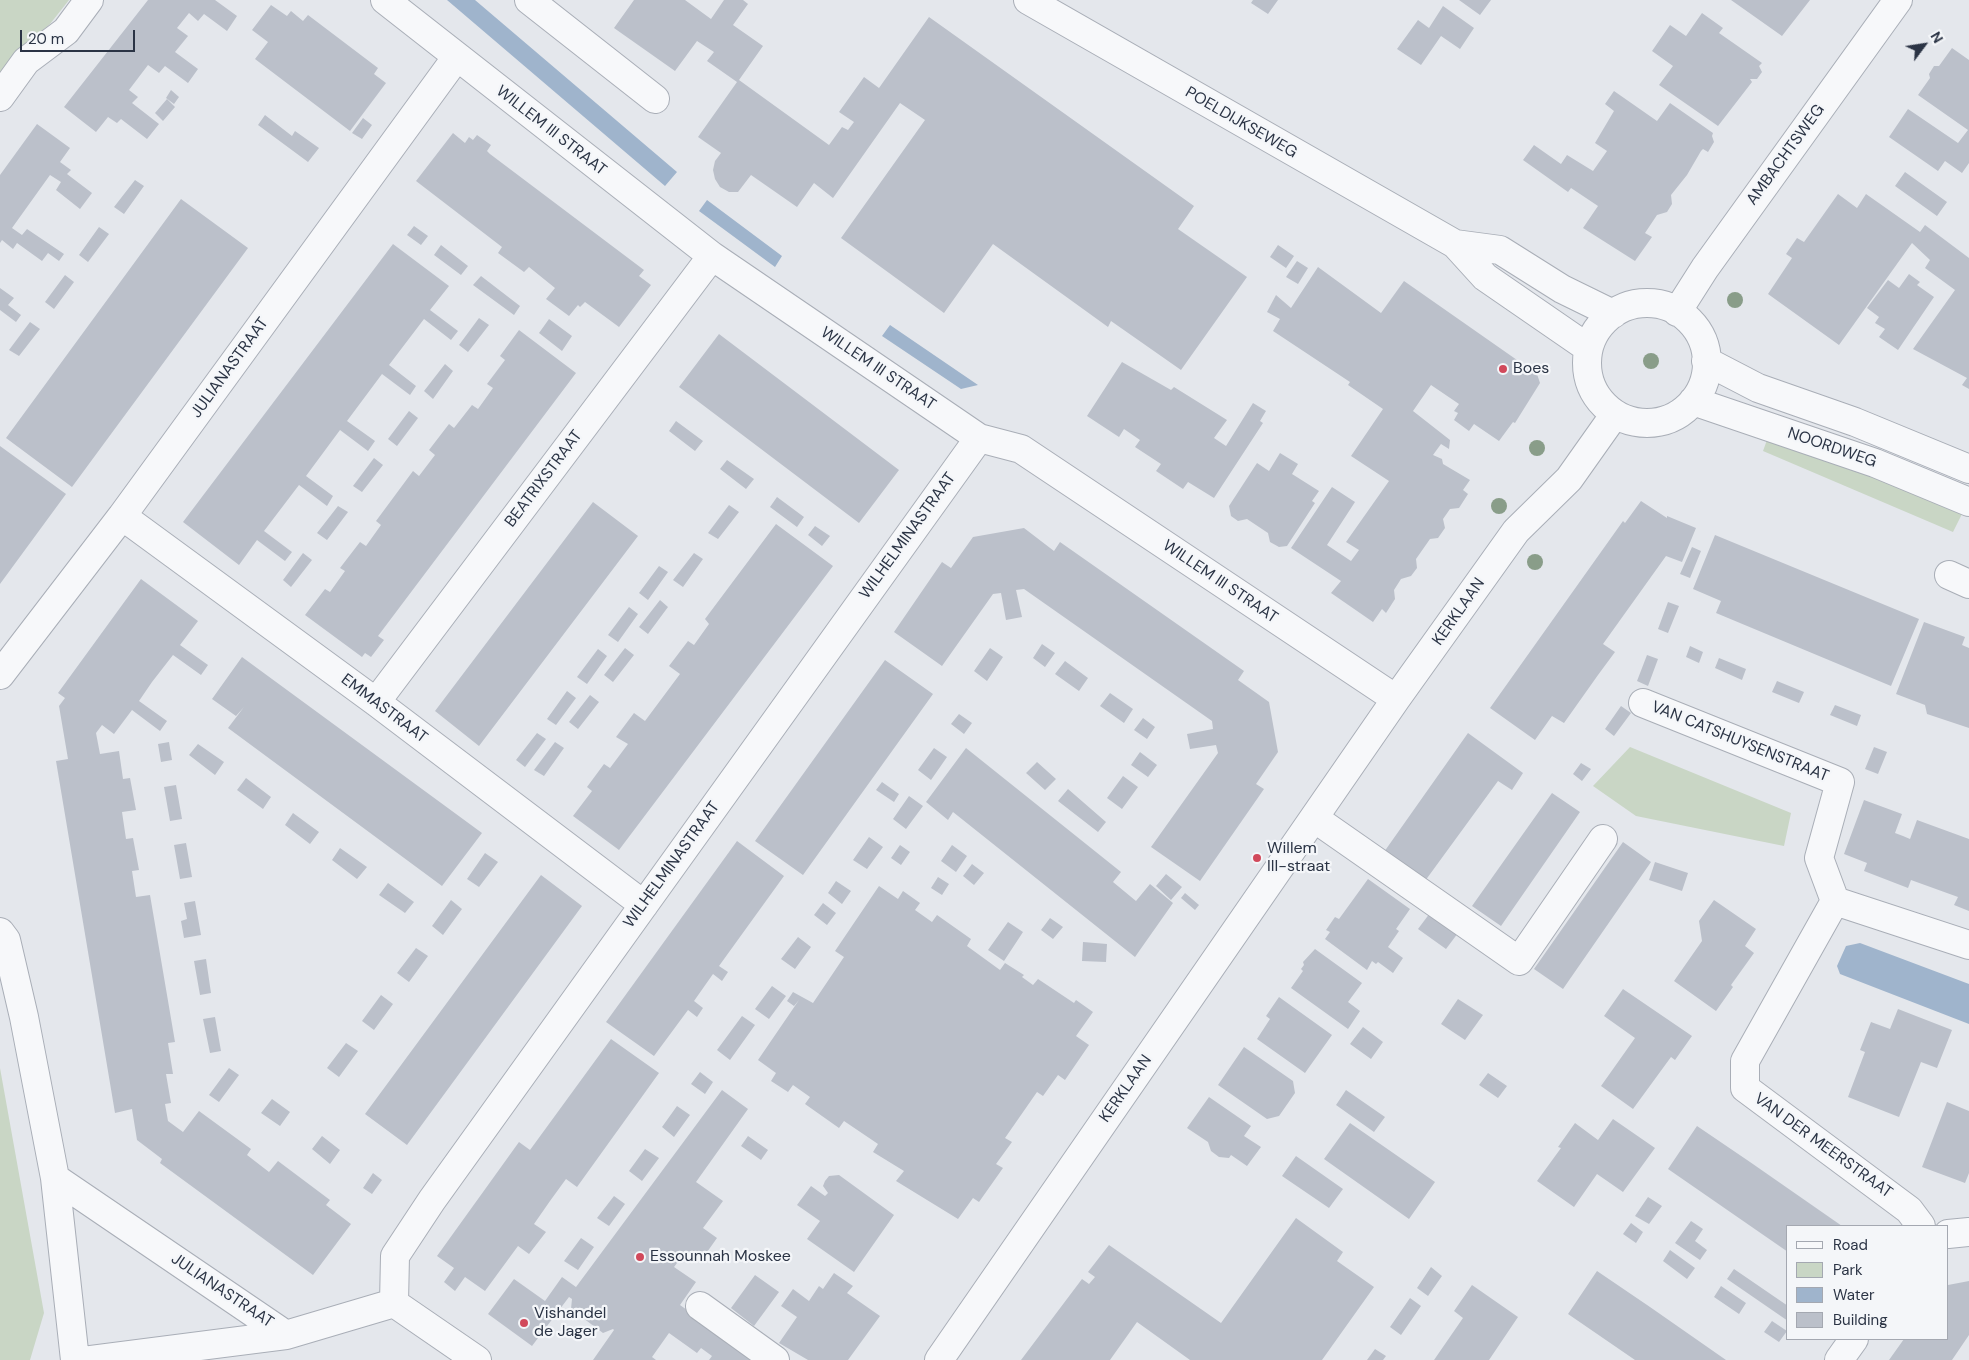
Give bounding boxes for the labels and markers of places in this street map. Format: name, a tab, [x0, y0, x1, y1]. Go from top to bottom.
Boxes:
place label: Boes	[1513, 359, 1549, 379]
marker: Boes	[1497, 363, 1509, 375]
place label: Willem III-straat	[1267, 839, 1330, 877]
marker: Willem III-straat	[1251, 852, 1263, 864]
place label: Essounnah Moskee	[650, 1247, 791, 1267]
marker: Essounnah Moskee	[634, 1251, 646, 1263]
place label: Vishandel de Jager	[534, 1304, 606, 1342]
marker: Vishandel de Jager	[518, 1317, 530, 1329]

